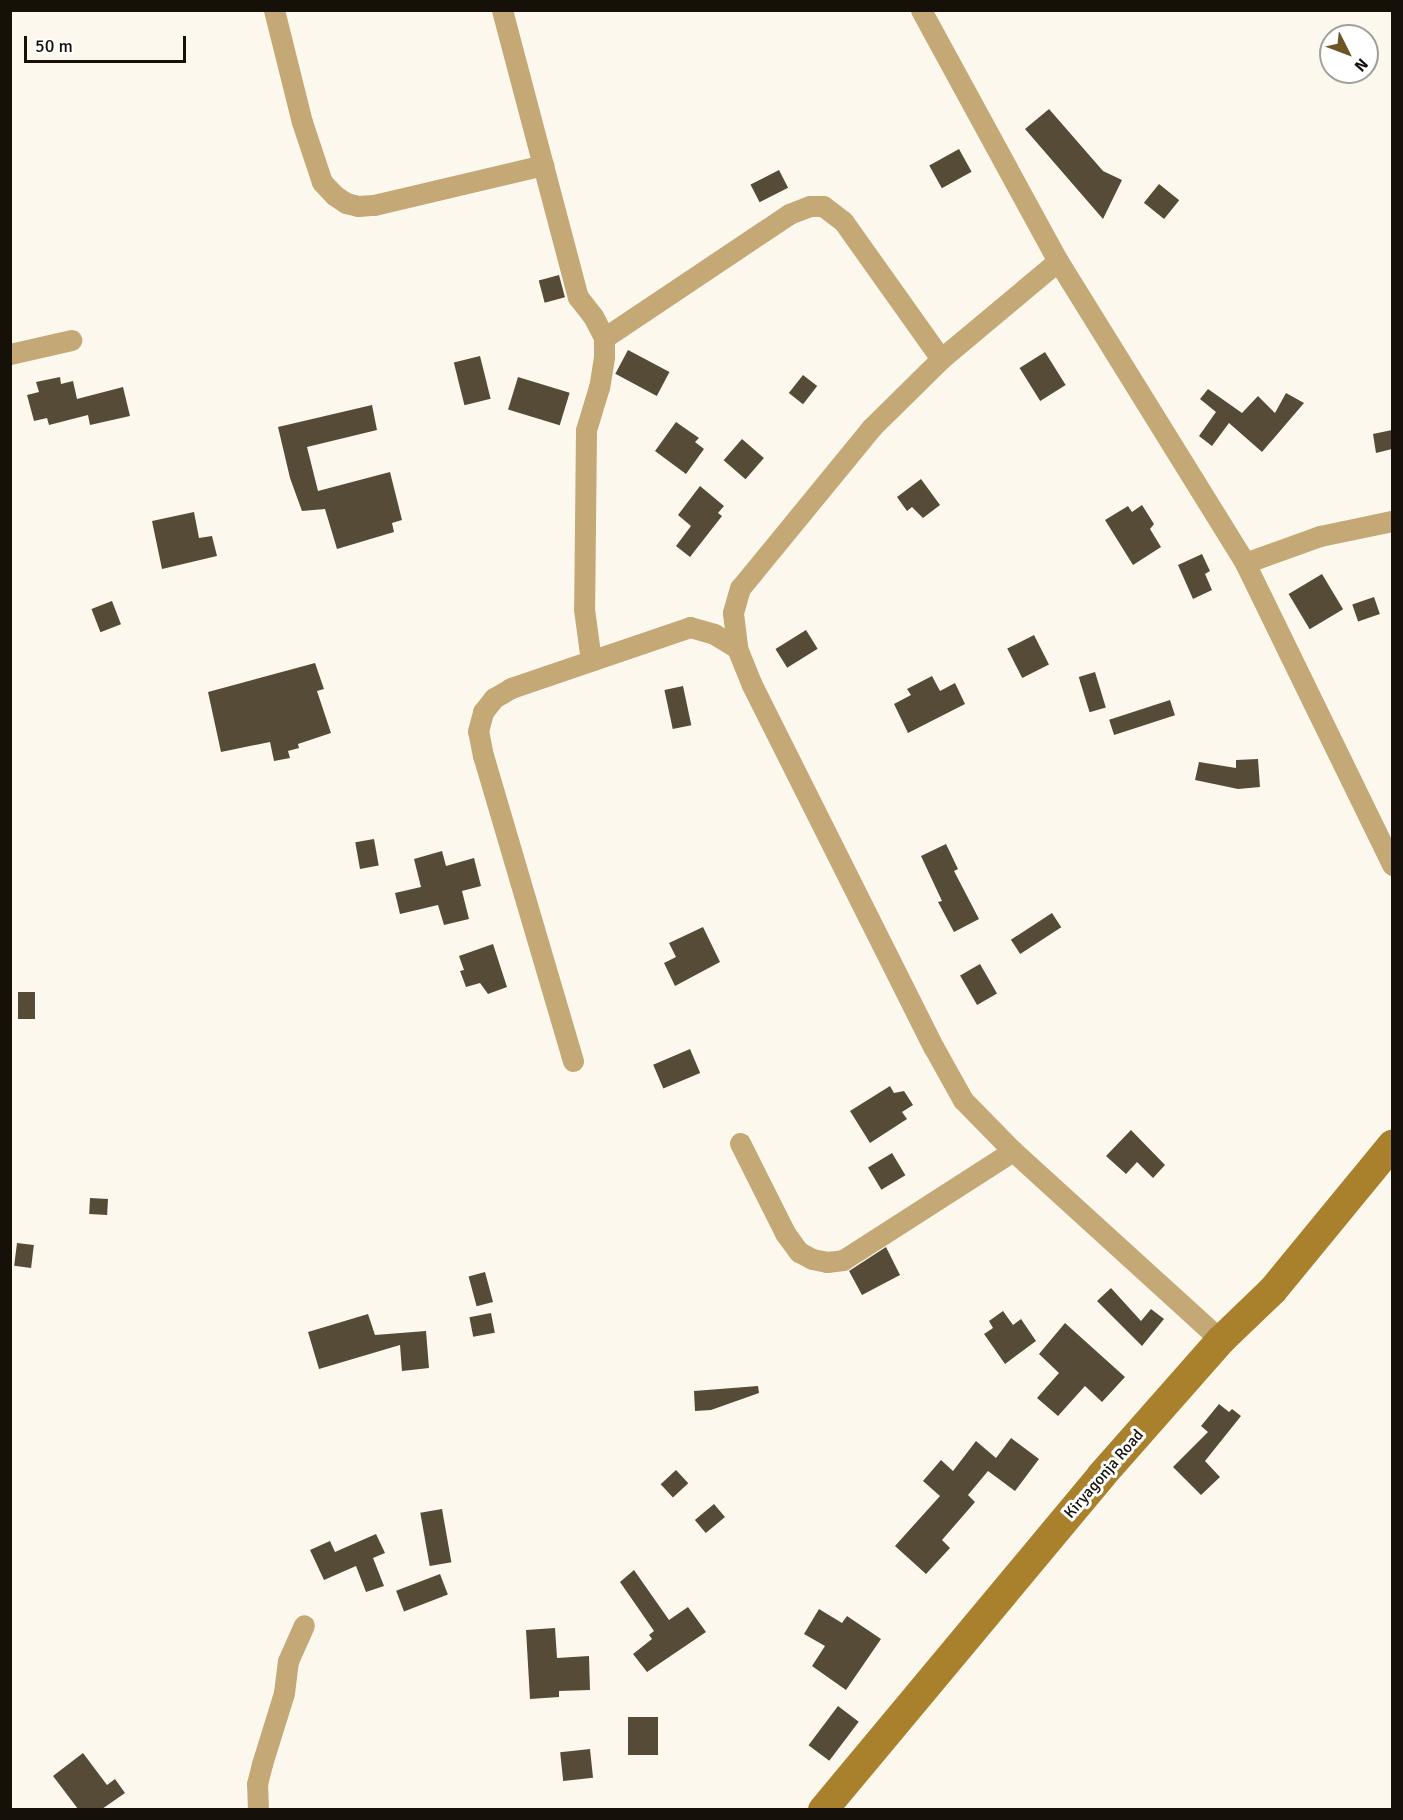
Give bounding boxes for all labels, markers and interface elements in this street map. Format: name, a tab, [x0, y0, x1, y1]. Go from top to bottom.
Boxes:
scale bar	[27, 24, 189, 62]
north arrow	[1319, 24, 1379, 84]
text: 50 m	[35, 35, 73, 57]
text: N	[1350, 54, 1372, 76]
street label: Kiryagonja Road	[1060, 1426, 1148, 1522]

